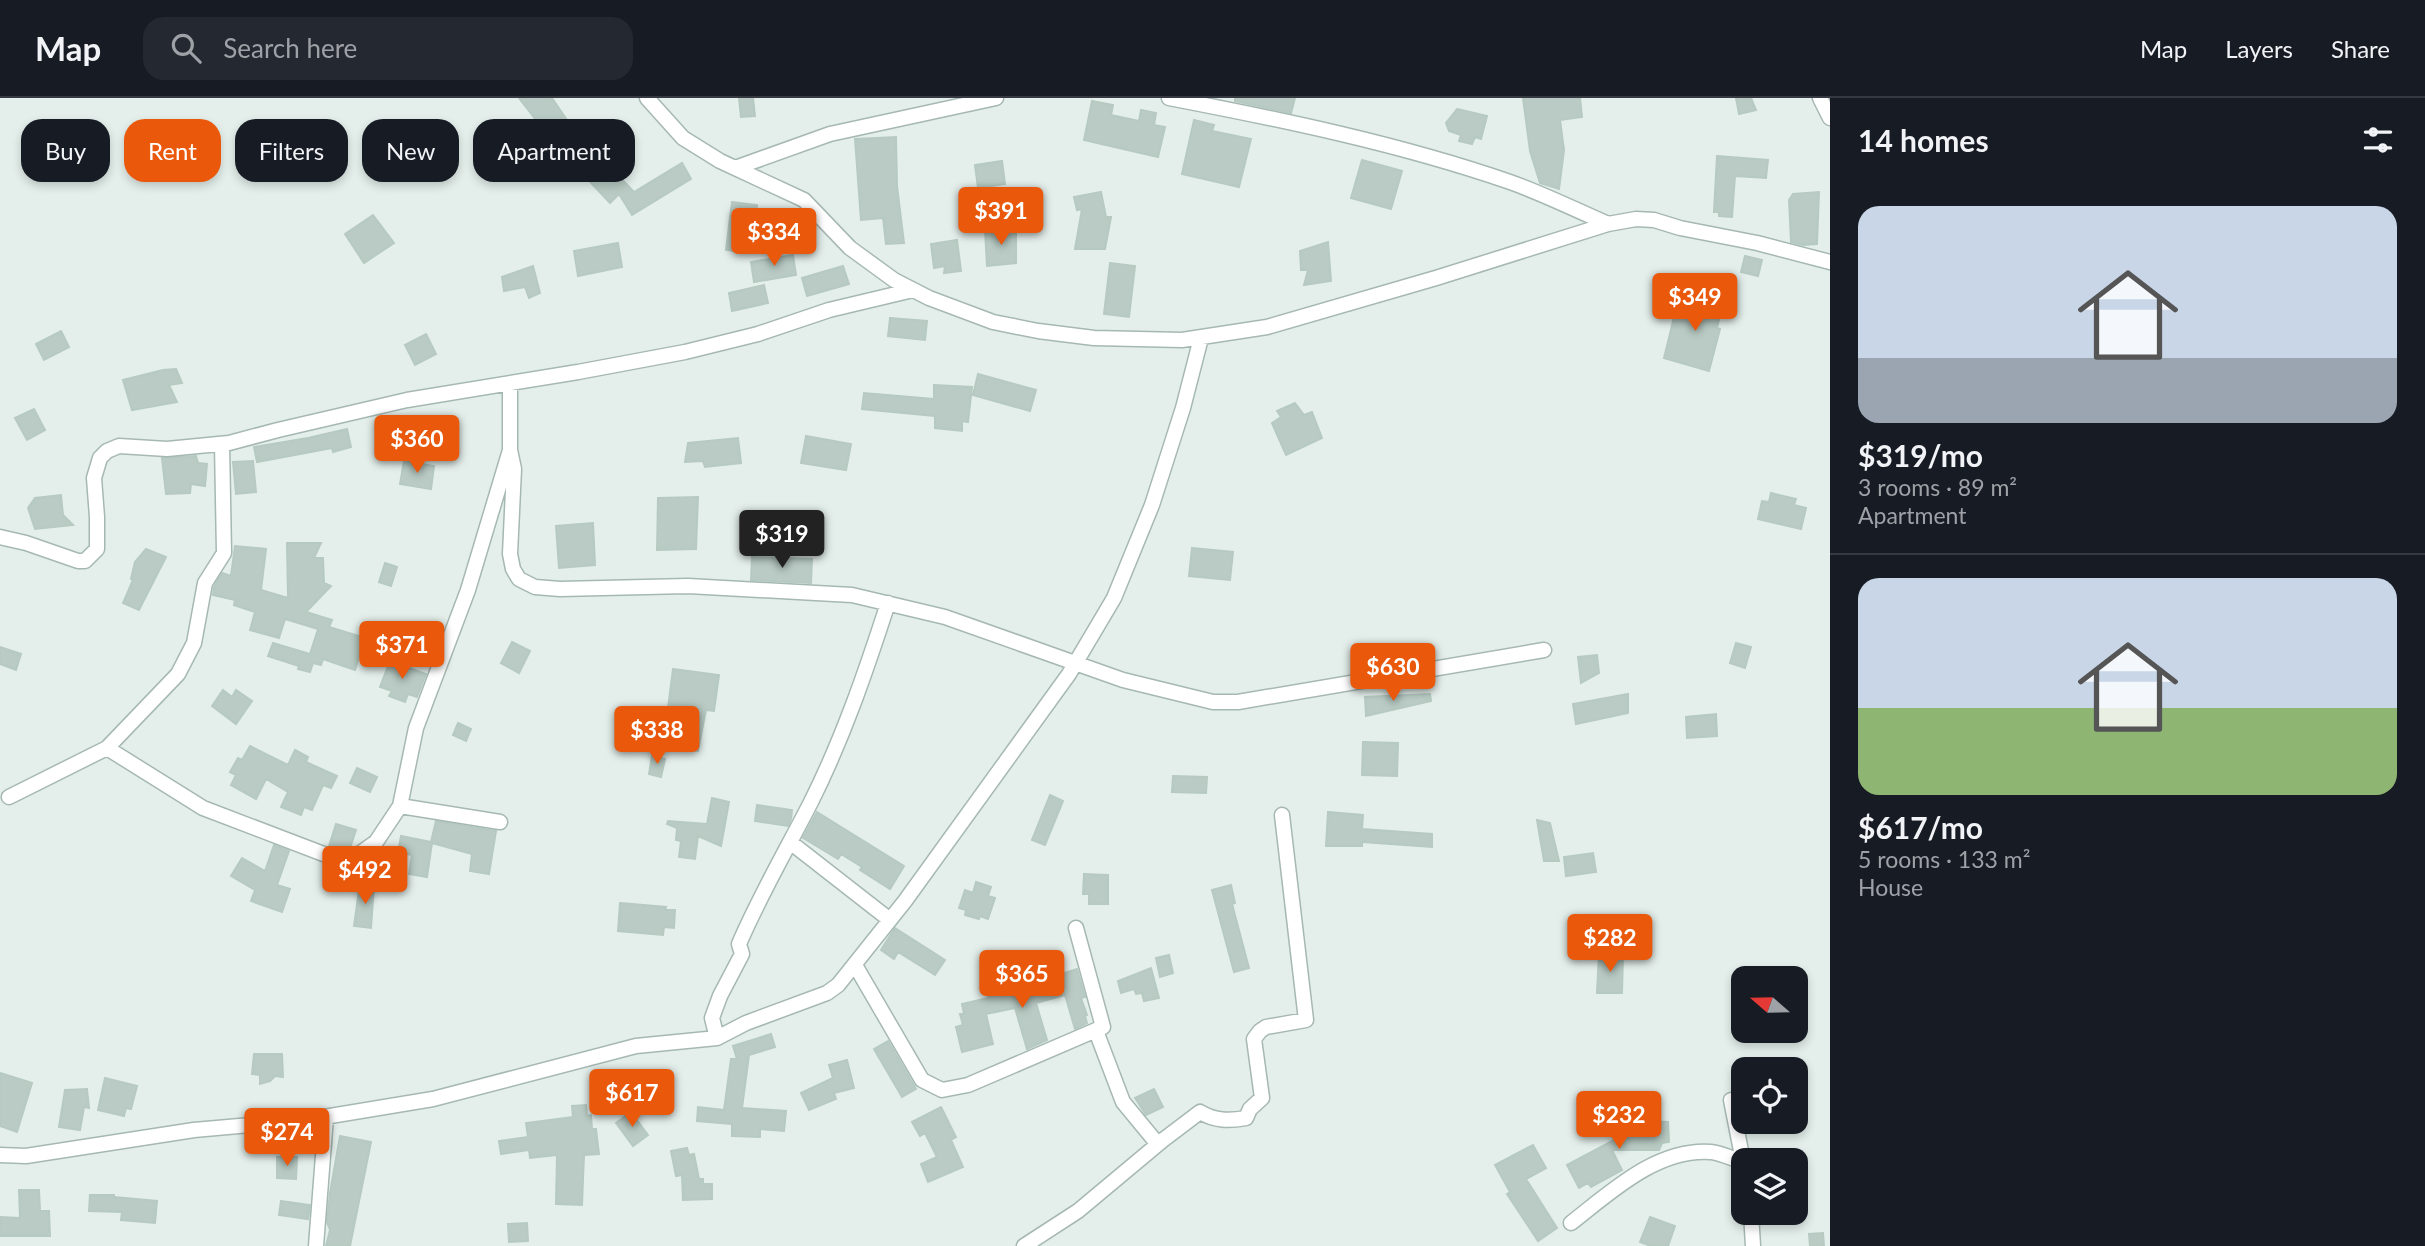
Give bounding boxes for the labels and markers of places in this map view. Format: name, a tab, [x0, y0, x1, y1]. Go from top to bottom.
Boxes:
pin: $391	[960, 188, 1042, 247]
pin: $334	[733, 208, 815, 268]
pin: $349	[1654, 274, 1736, 333]
pin: $360	[376, 416, 458, 475]
pin: $319	[741, 510, 823, 570]
pin: $371	[361, 622, 443, 681]
pin: $630	[1352, 644, 1434, 703]
pin: $338	[616, 706, 698, 766]
pin: $492	[324, 846, 406, 906]
pin: $282	[1569, 914, 1651, 974]
pin: $365	[981, 950, 1063, 1010]
pin: $617	[591, 1070, 673, 1129]
pin: $232	[1578, 1091, 1660, 1151]
pin: $274	[246, 1108, 328, 1168]

